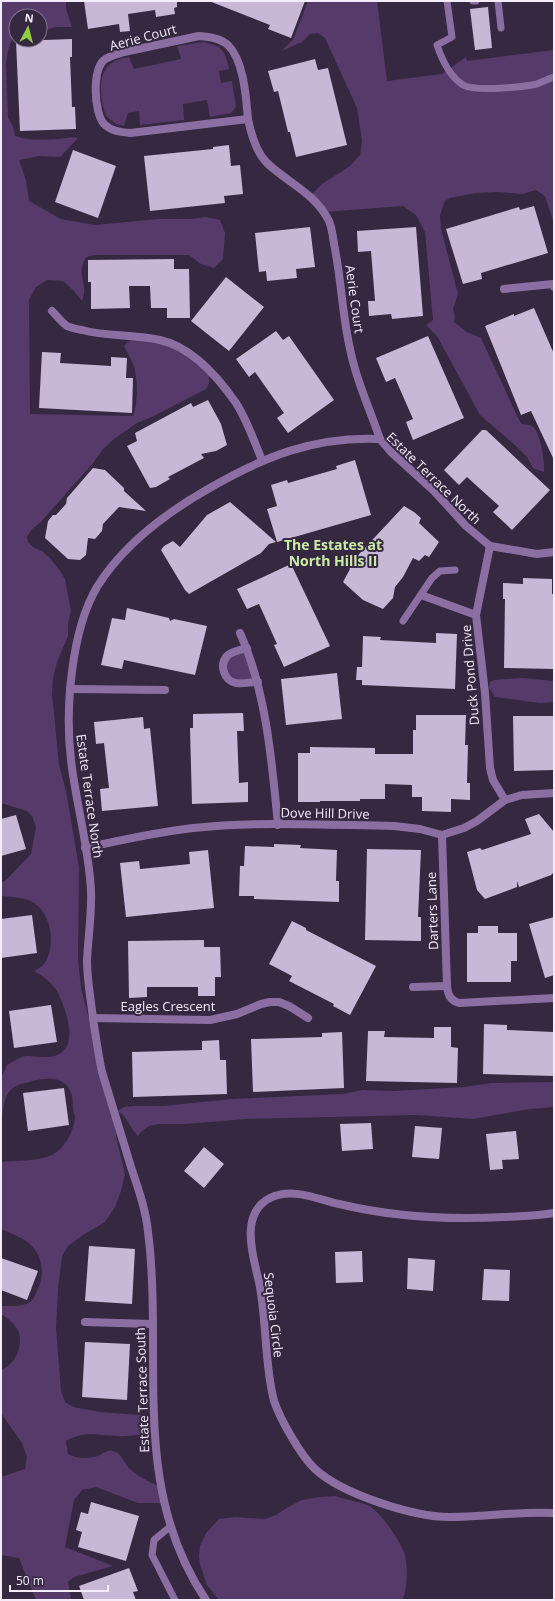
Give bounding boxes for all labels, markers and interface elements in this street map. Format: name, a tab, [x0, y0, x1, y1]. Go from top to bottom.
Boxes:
north arrow	[8, 8, 48, 48]
text: N	[24, 10, 35, 26]
street label: Aerie Court	[107, 19, 179, 55]
street label: Aerie Court	[341, 264, 369, 335]
street label: Estate Terrace North	[383, 428, 485, 528]
district label: The Estates at North Hills II	[284, 535, 382, 570]
street label: Duck Pond Drive	[457, 624, 483, 726]
street label: Estate Terrace North	[72, 733, 108, 859]
street label: Dove Hill Drive	[280, 803, 370, 823]
street label: Darters Lane	[422, 872, 442, 950]
street label: Eagles Crescent	[121, 997, 216, 1015]
street label: Sequoia Circle	[260, 1271, 288, 1359]
street label: Estate Terrace South	[131, 1327, 153, 1453]
scale bar	[10, 1567, 108, 1593]
text: 50 m	[16, 1572, 44, 1589]

